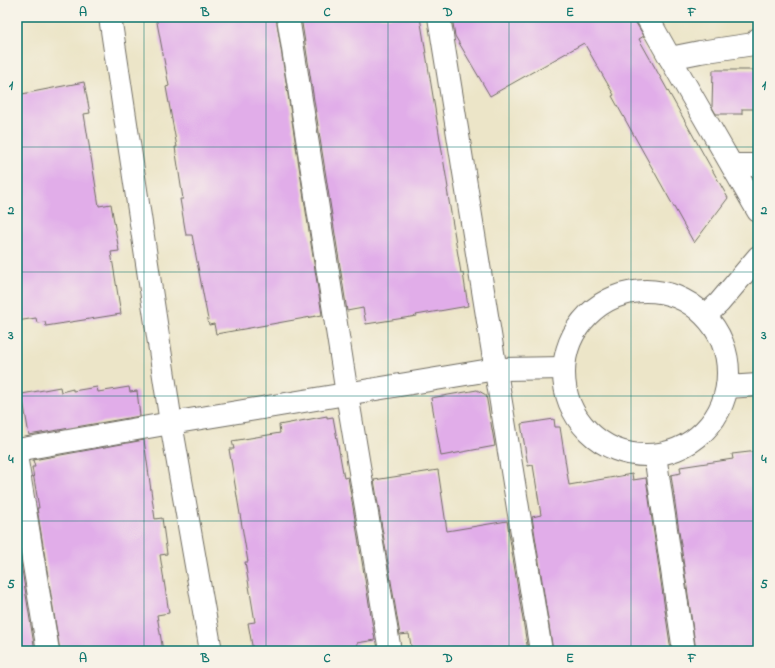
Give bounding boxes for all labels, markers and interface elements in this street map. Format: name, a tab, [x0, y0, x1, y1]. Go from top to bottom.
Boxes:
text: A	[79, 3, 87, 22]
text: B	[200, 3, 210, 22]
text: C	[323, 3, 331, 22]
text: D	[442, 3, 453, 22]
text: E	[566, 3, 574, 22]
text: F	[687, 3, 697, 22]
text: 1	[9, 76, 14, 95]
text: 1	[762, 76, 767, 95]
text: 2	[7, 201, 15, 220]
text: 2	[760, 201, 768, 220]
text: 3	[7, 326, 14, 345]
text: 3	[760, 326, 767, 345]
text: 4	[7, 450, 14, 469]
text: 4	[760, 450, 767, 469]
text: 5	[7, 575, 15, 594]
text: 5	[760, 575, 768, 594]
text: A	[79, 649, 87, 668]
text: B	[200, 649, 210, 668]
text: C	[323, 649, 331, 668]
text: D	[442, 649, 453, 668]
text: E	[566, 649, 574, 668]
text: F	[687, 649, 697, 668]

